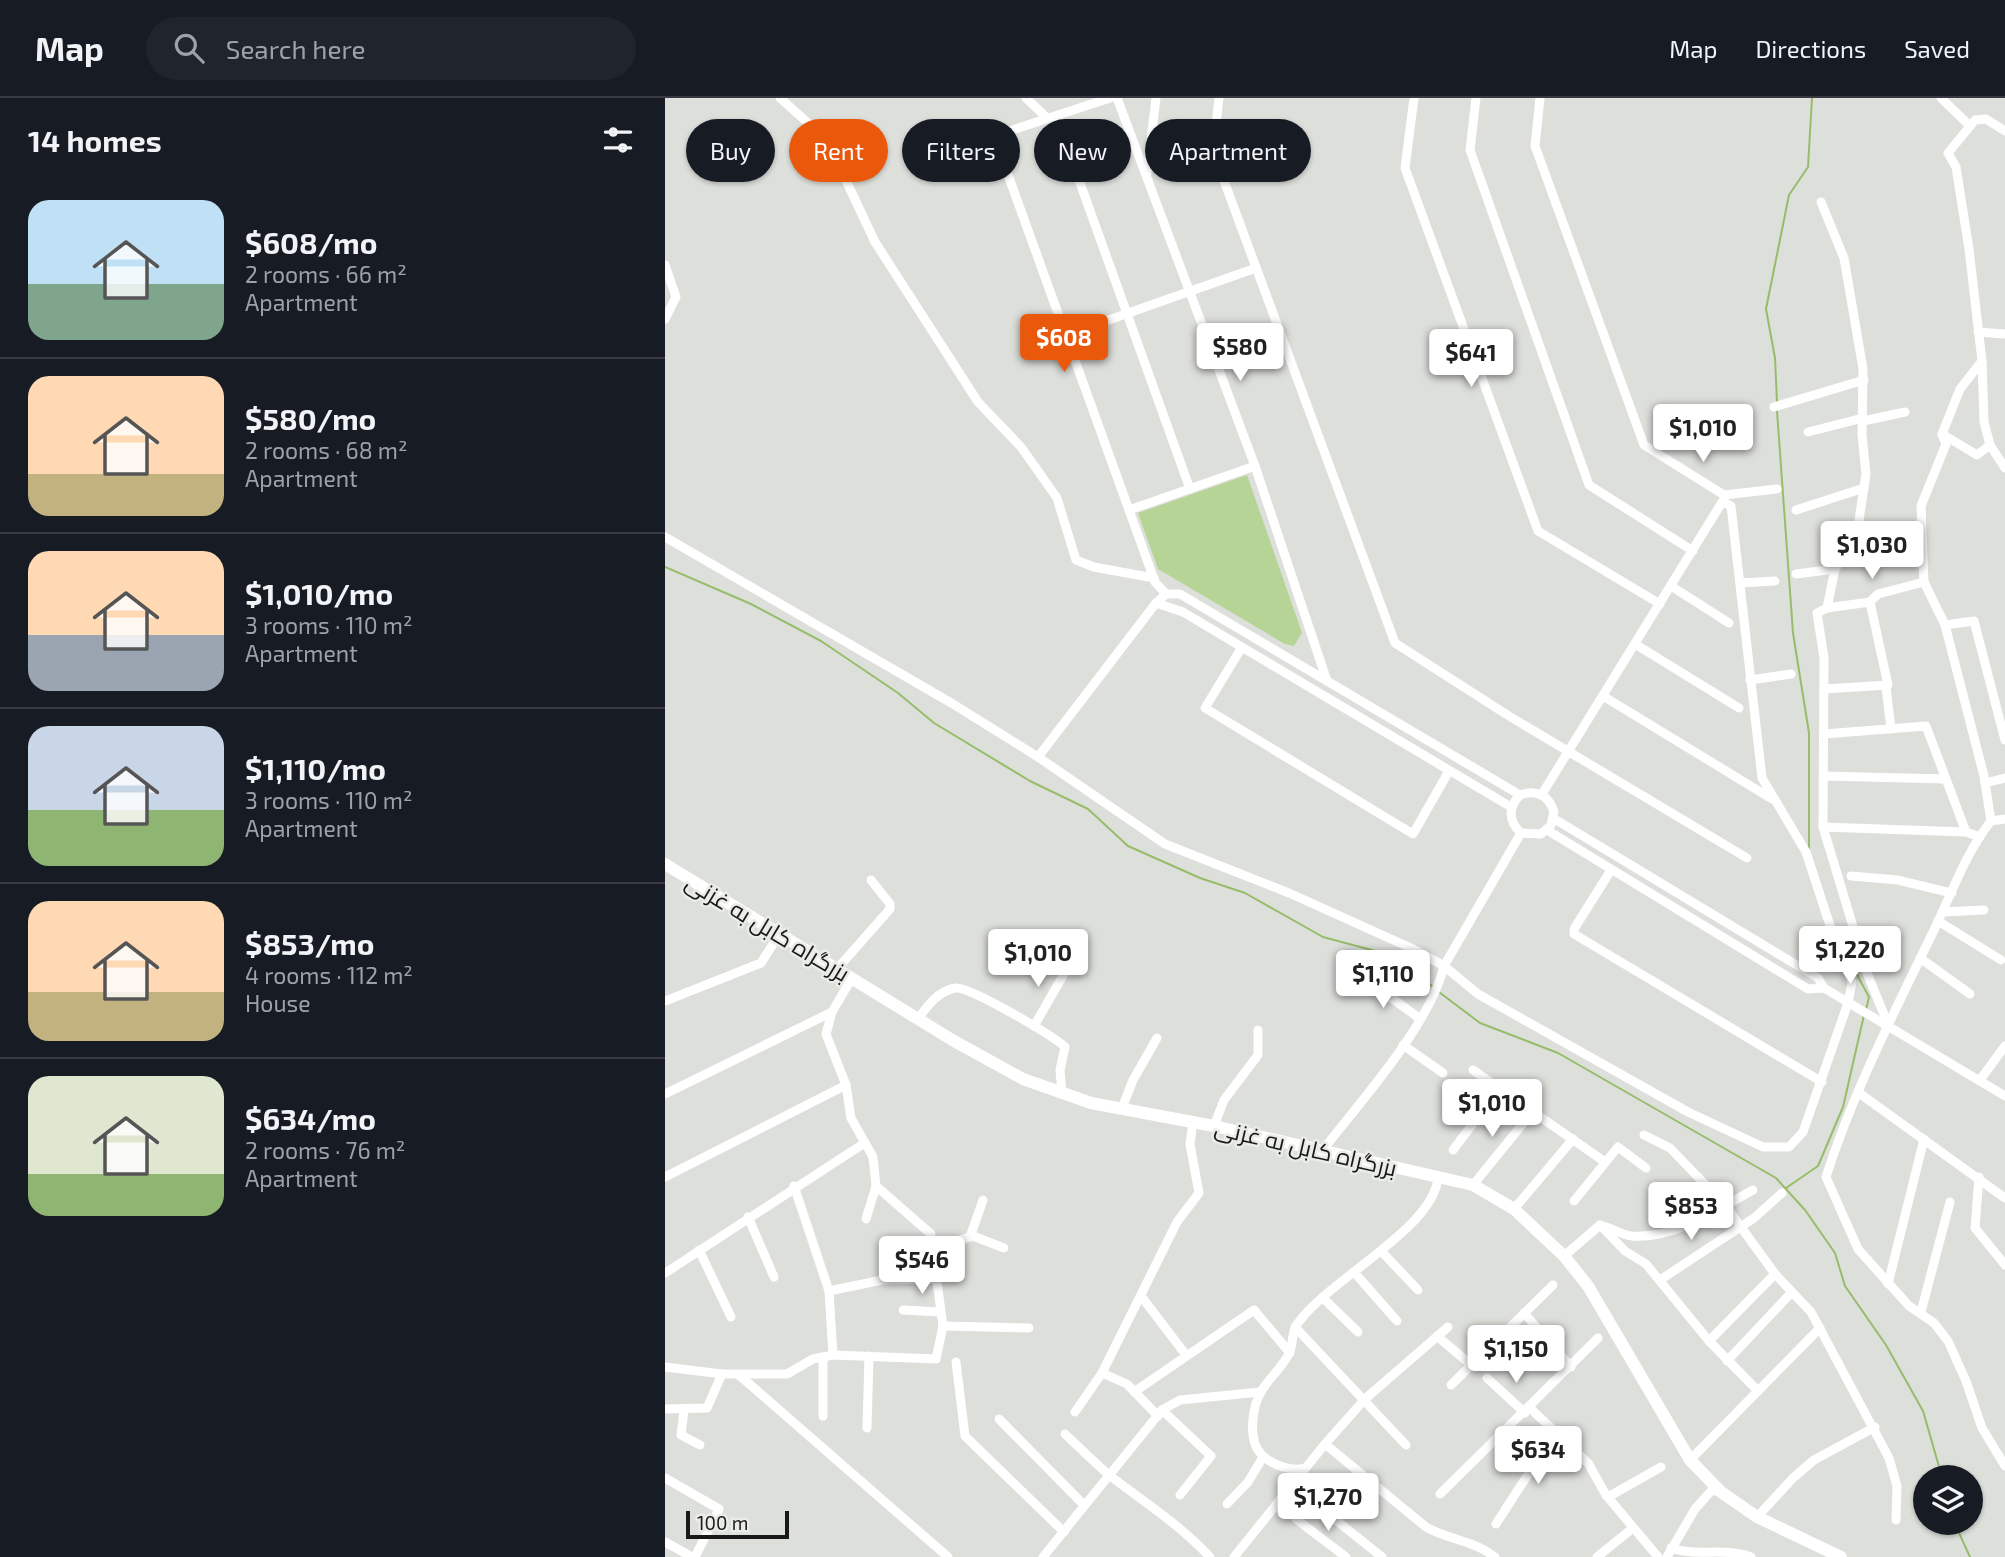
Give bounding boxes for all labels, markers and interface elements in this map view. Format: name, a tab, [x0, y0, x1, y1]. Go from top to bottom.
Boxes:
search box	[146, 17, 636, 80]
text: Map	[35, 28, 104, 68]
icon: search	[170, 29, 208, 67]
text: Search here	[226, 33, 365, 64]
text: Map	[1669, 34, 1717, 63]
text: Directions	[1755, 34, 1866, 63]
text: Saved	[1904, 34, 1970, 63]
chip: Buy	[686, 119, 775, 182]
chip: Rent	[789, 119, 888, 182]
chip: Filters	[902, 119, 1020, 182]
chip: New	[1034, 119, 1131, 182]
chip: Apartment	[1145, 119, 1311, 182]
icon: filters	[599, 121, 637, 159]
text: 14 homes	[28, 122, 162, 158]
text: $608/mo	[245, 224, 377, 260]
icon: home	[84, 228, 168, 312]
text: 2 rooms · 66 m²	[245, 260, 407, 288]
text: Apartment	[245, 288, 358, 316]
pin: $608	[1023, 314, 1105, 374]
text: $608	[1036, 323, 1092, 351]
pin: $580	[1199, 324, 1281, 383]
pin: $641	[1430, 330, 1512, 389]
text: $580	[1213, 332, 1267, 360]
text: $641	[1445, 338, 1497, 366]
text: $580/mo	[245, 400, 376, 436]
icon: home	[84, 404, 168, 488]
pin: $1,010	[1646, 404, 1760, 464]
text: $1,010	[1669, 413, 1737, 441]
text: 2 rooms · 68 m²	[245, 436, 408, 464]
text: Apartment	[245, 464, 358, 492]
pin: $1,030	[1815, 522, 1929, 581]
text: $1,030	[1837, 530, 1907, 558]
text: $1,010/mo	[245, 575, 393, 611]
icon: home	[84, 579, 168, 663]
text: 3 rooms · 110 m²	[245, 611, 412, 639]
text: Apartment	[245, 639, 358, 667]
text: $1,110/mo	[245, 750, 386, 786]
icon: home	[84, 754, 168, 838]
text: 3 rooms · 110 m²	[245, 786, 412, 814]
text: Apartment	[245, 814, 358, 842]
street label: بزرگراه کابل به غزنی	[680, 867, 855, 988]
text: $853/mo	[245, 925, 374, 961]
pin: $1,220	[1793, 926, 1907, 986]
icon: home	[84, 929, 168, 1013]
pin: $1,010	[981, 930, 1095, 989]
text: $1,220	[1815, 935, 1885, 963]
text: $1,010	[1004, 938, 1072, 966]
pin: $1,110	[1326, 950, 1440, 1010]
text: $1,110	[1352, 959, 1414, 987]
text: 4 rooms · 112 m²	[245, 961, 413, 989]
text: House	[245, 989, 311, 1017]
pin: $1,010	[1435, 1080, 1549, 1139]
text: $1,010	[1458, 1088, 1526, 1116]
text: $634/mo	[245, 1100, 376, 1136]
icon: home	[84, 1104, 168, 1188]
street label: بزرگراه کابل به غزنی	[1212, 1112, 1400, 1183]
text: 2 rooms · 76 m²	[245, 1136, 405, 1164]
text: Apartment	[245, 1164, 358, 1192]
pin: $853	[1650, 1182, 1732, 1242]
text: $853	[1664, 1191, 1718, 1219]
pin: $546	[881, 1236, 963, 1296]
text: $546	[895, 1245, 949, 1273]
pin: $1,150	[1459, 1326, 1573, 1385]
text: $1,150	[1484, 1334, 1549, 1362]
pin: $634	[1497, 1426, 1579, 1486]
text: $634	[1511, 1435, 1565, 1463]
map controls	[1913, 1465, 1983, 1535]
button: layers	[1913, 1465, 1983, 1535]
pin: $1,270	[1271, 1474, 1385, 1533]
text: $1,270	[1294, 1482, 1362, 1510]
scale bar	[686, 1508, 789, 1540]
text: 100 m	[697, 1511, 748, 1534]

